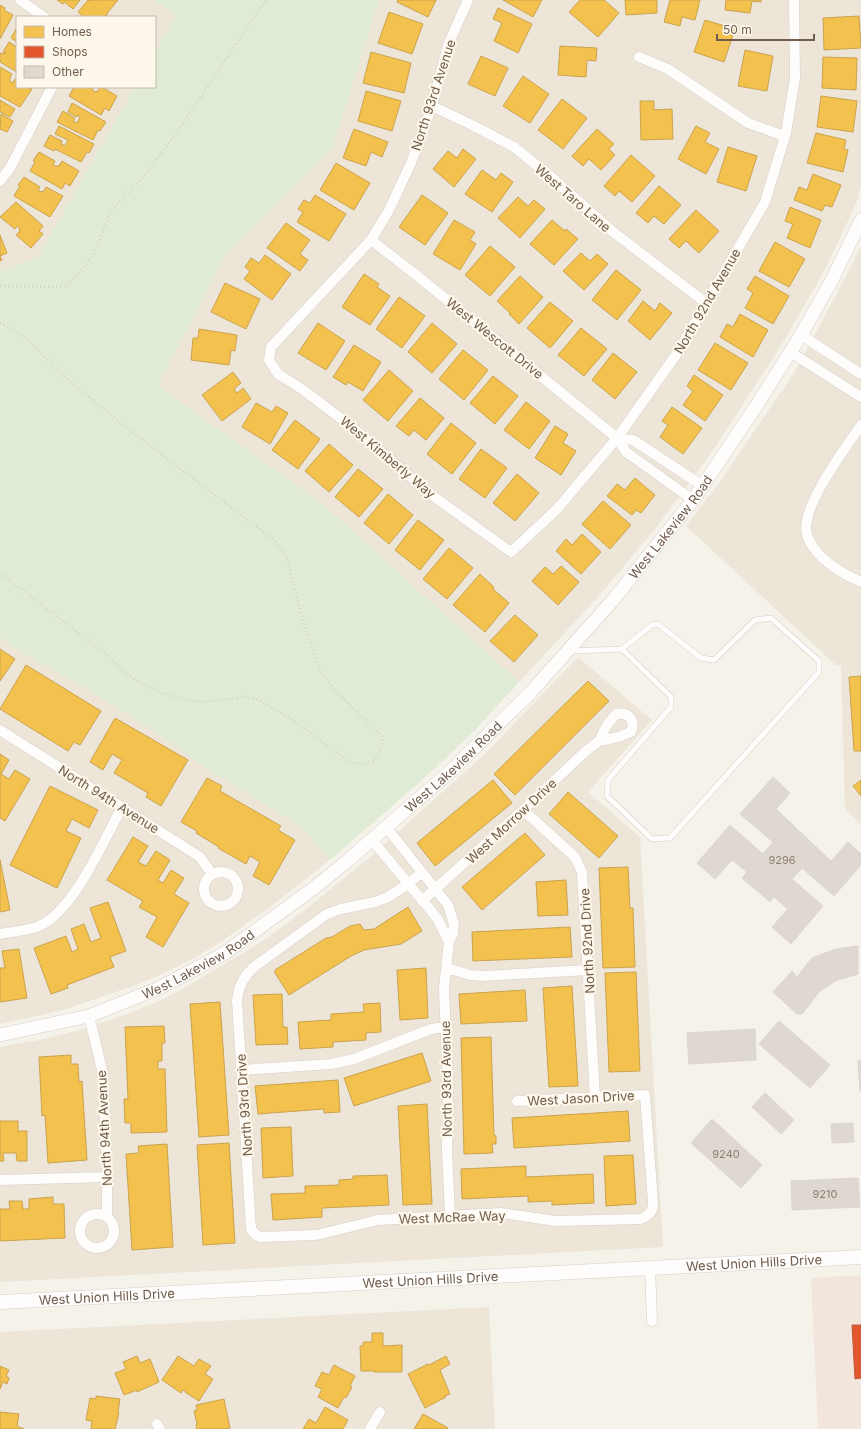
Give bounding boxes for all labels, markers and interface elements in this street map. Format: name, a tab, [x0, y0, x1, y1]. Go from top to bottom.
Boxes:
legend	[16, 16, 156, 88]
scale bar	[717, 16, 814, 42]
text: 50 m	[723, 22, 752, 37]
text: Homes	[52, 24, 92, 39]
street label: North 93rd Avenue	[407, 37, 459, 153]
text: Shops	[52, 44, 88, 59]
text: Other	[52, 64, 84, 79]
street label: West Taro Lane	[532, 161, 614, 235]
street label: North 92nd Avenue	[670, 245, 744, 357]
street label: West Wescott Drive	[443, 294, 547, 382]
street label: West Kimberly Way	[337, 413, 439, 501]
street label: West Lakeview Road	[625, 472, 715, 582]
street label: West Lakeview Road	[401, 718, 505, 816]
street label: North 94th Avenue	[56, 761, 162, 837]
street label: West Morrow Drive	[462, 775, 560, 867]
house number: 9296	[768, 853, 796, 867]
street label: North 92nd Drive	[576, 888, 598, 994]
street label: West Lakeview Road	[139, 926, 257, 1002]
street label: North 93rd Avenue	[437, 1021, 455, 1137]
street label: North 93rd Drive	[232, 1053, 256, 1157]
street label: North 94th Avenue	[93, 1070, 115, 1186]
street label: West Jason Drive	[527, 1087, 635, 1109]
house number: 9240	[712, 1147, 740, 1161]
house number: 9210	[813, 1187, 838, 1201]
street label: West McRae Way	[398, 1207, 506, 1227]
street label: West Union Hills Drive	[686, 1251, 822, 1274]
street label: West Union Hills Drive	[362, 1268, 499, 1291]
street label: West Union Hills Drive	[38, 1285, 175, 1308]

